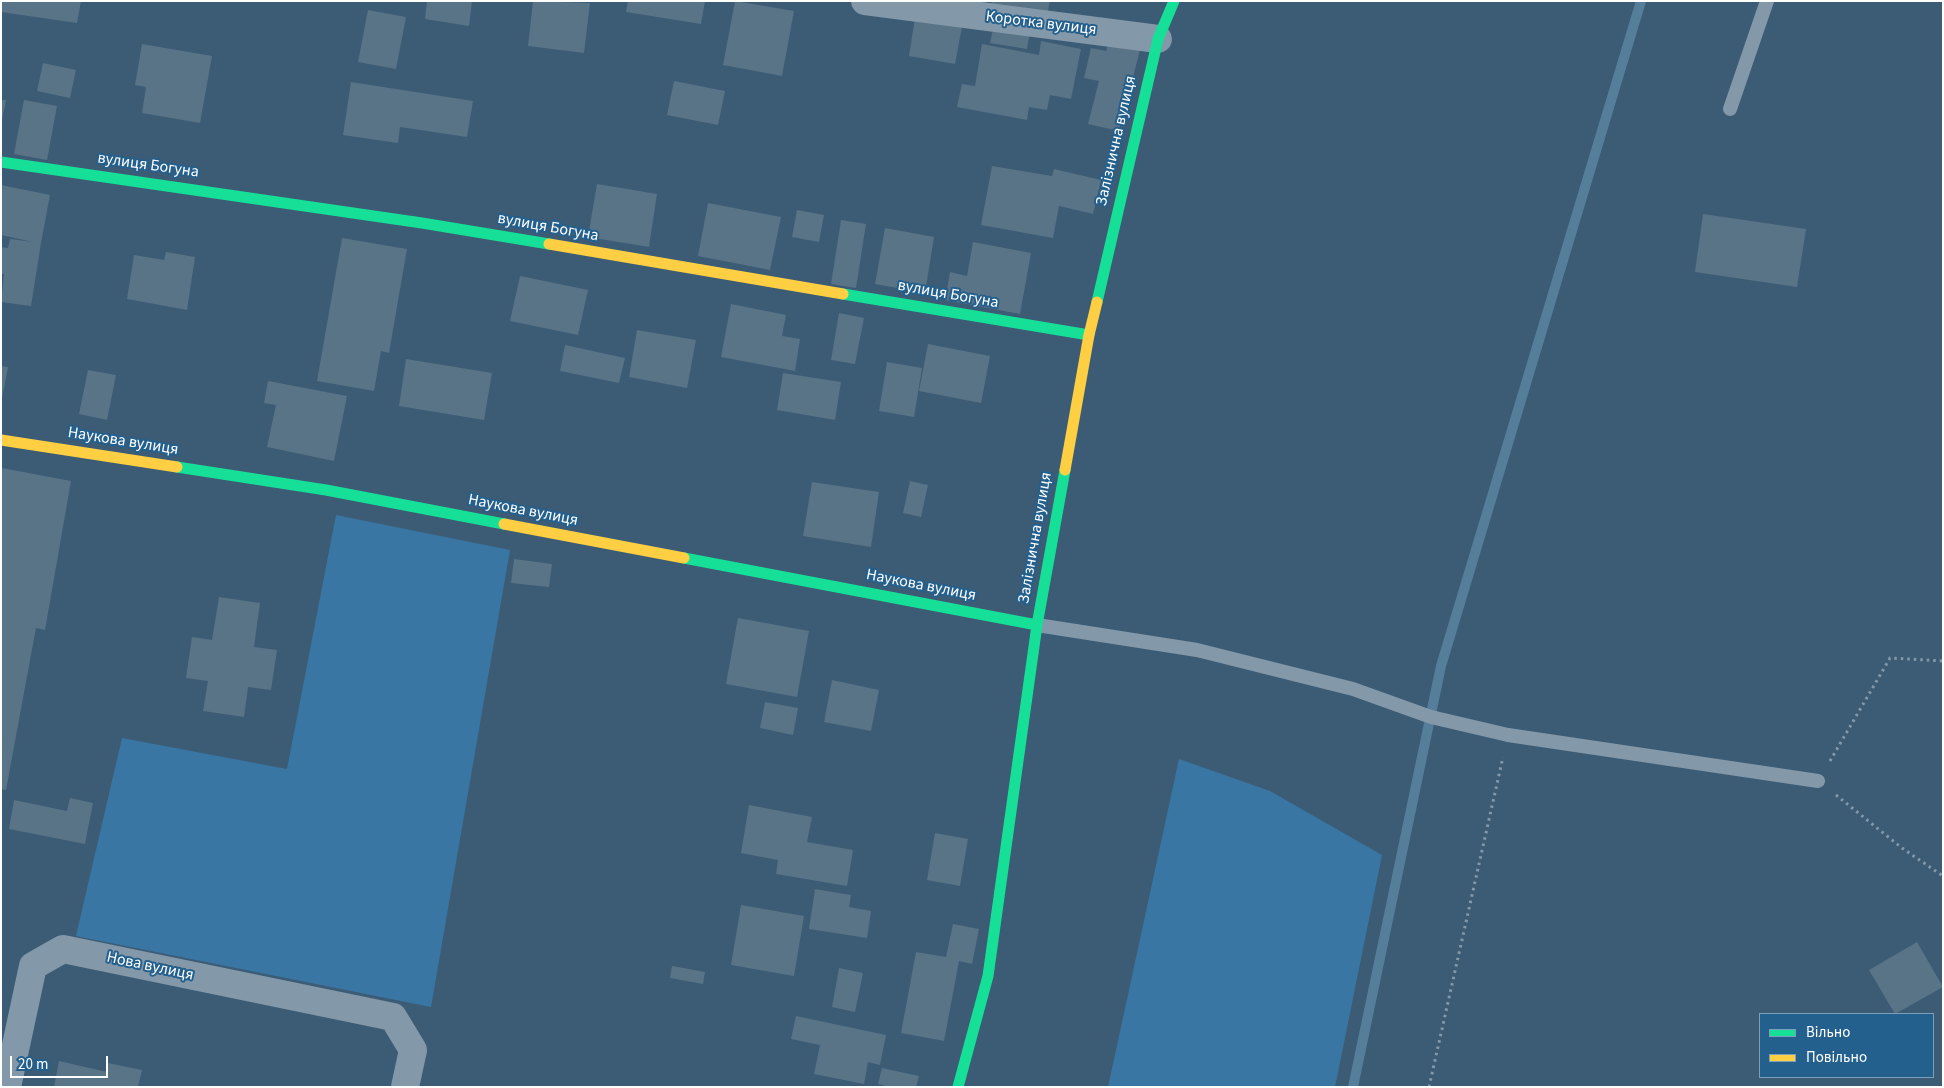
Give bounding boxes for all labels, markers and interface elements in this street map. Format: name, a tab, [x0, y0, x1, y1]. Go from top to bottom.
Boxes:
street label: Коротка вулиця	[984, 8, 1098, 40]
street label: Залізнична вулиця	[1093, 74, 1141, 208]
street label: вулиця Богуна	[96, 149, 200, 183]
street label: вулиця Богуна	[496, 210, 600, 246]
street label: вулиця Богуна	[896, 277, 1000, 313]
street label: Наукова вулиця	[66, 424, 180, 460]
street label: Залізнична вулиця	[1015, 471, 1057, 605]
street label: Наукова вулиця	[466, 491, 580, 531]
street label: Наукова вулиця	[864, 566, 978, 606]
street label: Нова вулиця	[105, 948, 195, 986]
legend	[1759, 1013, 1934, 1078]
text: Вільно	[1806, 1022, 1850, 1043]
scale bar	[12, 1046, 110, 1078]
text: Повільно	[1806, 1047, 1867, 1068]
text: 20 m	[18, 1054, 48, 1075]

